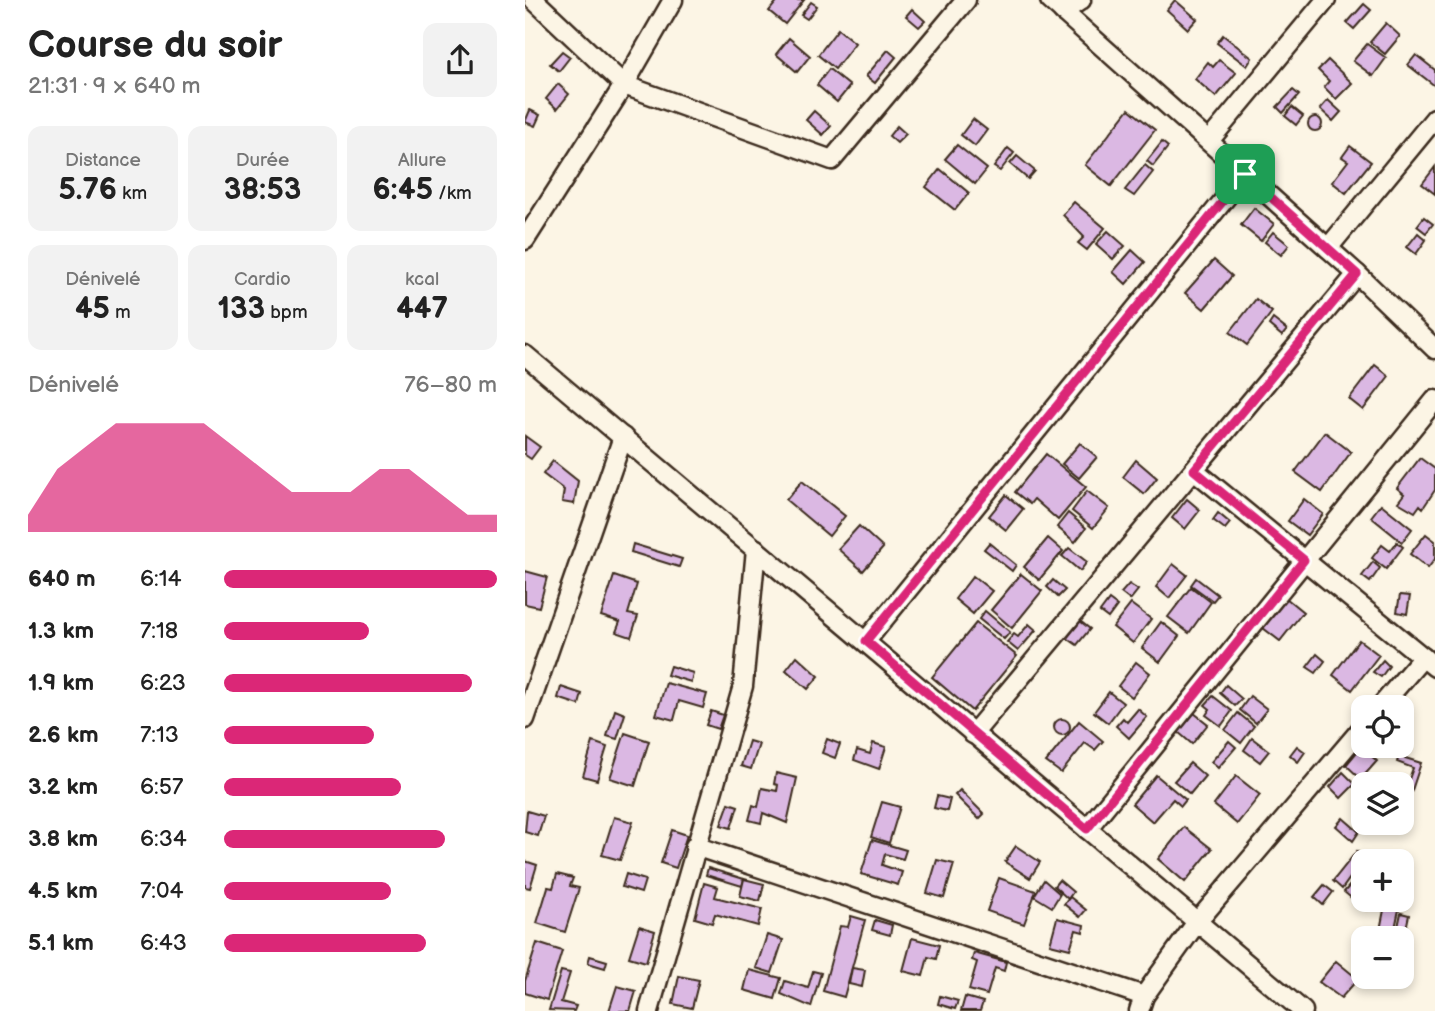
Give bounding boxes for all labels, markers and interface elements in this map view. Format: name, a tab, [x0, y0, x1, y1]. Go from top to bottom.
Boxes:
text: Course du soir	[28, 23, 283, 68]
button: share	[423, 23, 497, 97]
text: 21:31 · 9 × 640 m	[28, 72, 201, 100]
pin	[1215, 144, 1275, 204]
text: Distance	[65, 149, 141, 172]
text: Durée	[236, 149, 289, 172]
text: Allure	[398, 149, 446, 172]
icon: arrive	[1226, 155, 1264, 193]
text: 5.76	[59, 172, 117, 208]
text: 38:53	[224, 172, 301, 208]
text: 6:45	[373, 172, 433, 208]
text: km	[117, 182, 147, 205]
text: /km	[433, 182, 472, 205]
text: Dénivelé	[65, 268, 140, 291]
text: Cardio	[234, 268, 291, 291]
text: kcal	[405, 268, 439, 291]
text: 45	[75, 291, 110, 327]
text: 133	[217, 291, 265, 327]
text: 447	[396, 291, 448, 327]
text: m	[110, 301, 131, 324]
text: bpm	[265, 301, 308, 324]
text: Dénivelé	[28, 371, 119, 399]
text: 76–80 m	[404, 371, 497, 399]
text: 640 m	[28, 565, 96, 593]
text: 6:14	[140, 565, 182, 593]
text: 1.3 km	[28, 617, 94, 645]
text: 7:18	[140, 617, 178, 645]
text: 1.9 km	[28, 669, 94, 697]
text: 6:23	[140, 669, 186, 697]
map controls	[1351, 695, 1414, 989]
button: locate	[1351, 695, 1414, 758]
text: 2.6 km	[28, 721, 99, 749]
text: 7:13	[140, 721, 179, 749]
button: layers	[1351, 772, 1414, 835]
text: 3.2 km	[28, 773, 98, 801]
text: 6:57	[140, 773, 183, 801]
text: 3.8 km	[28, 825, 98, 853]
text: 6:34	[140, 825, 187, 853]
button: +	[1351, 849, 1414, 912]
text: 4.5 km	[28, 877, 98, 905]
text: 7:04	[140, 877, 184, 905]
button: −	[1351, 926, 1414, 989]
text: 5.1 km	[28, 929, 94, 957]
text: 6:43	[140, 929, 187, 957]

